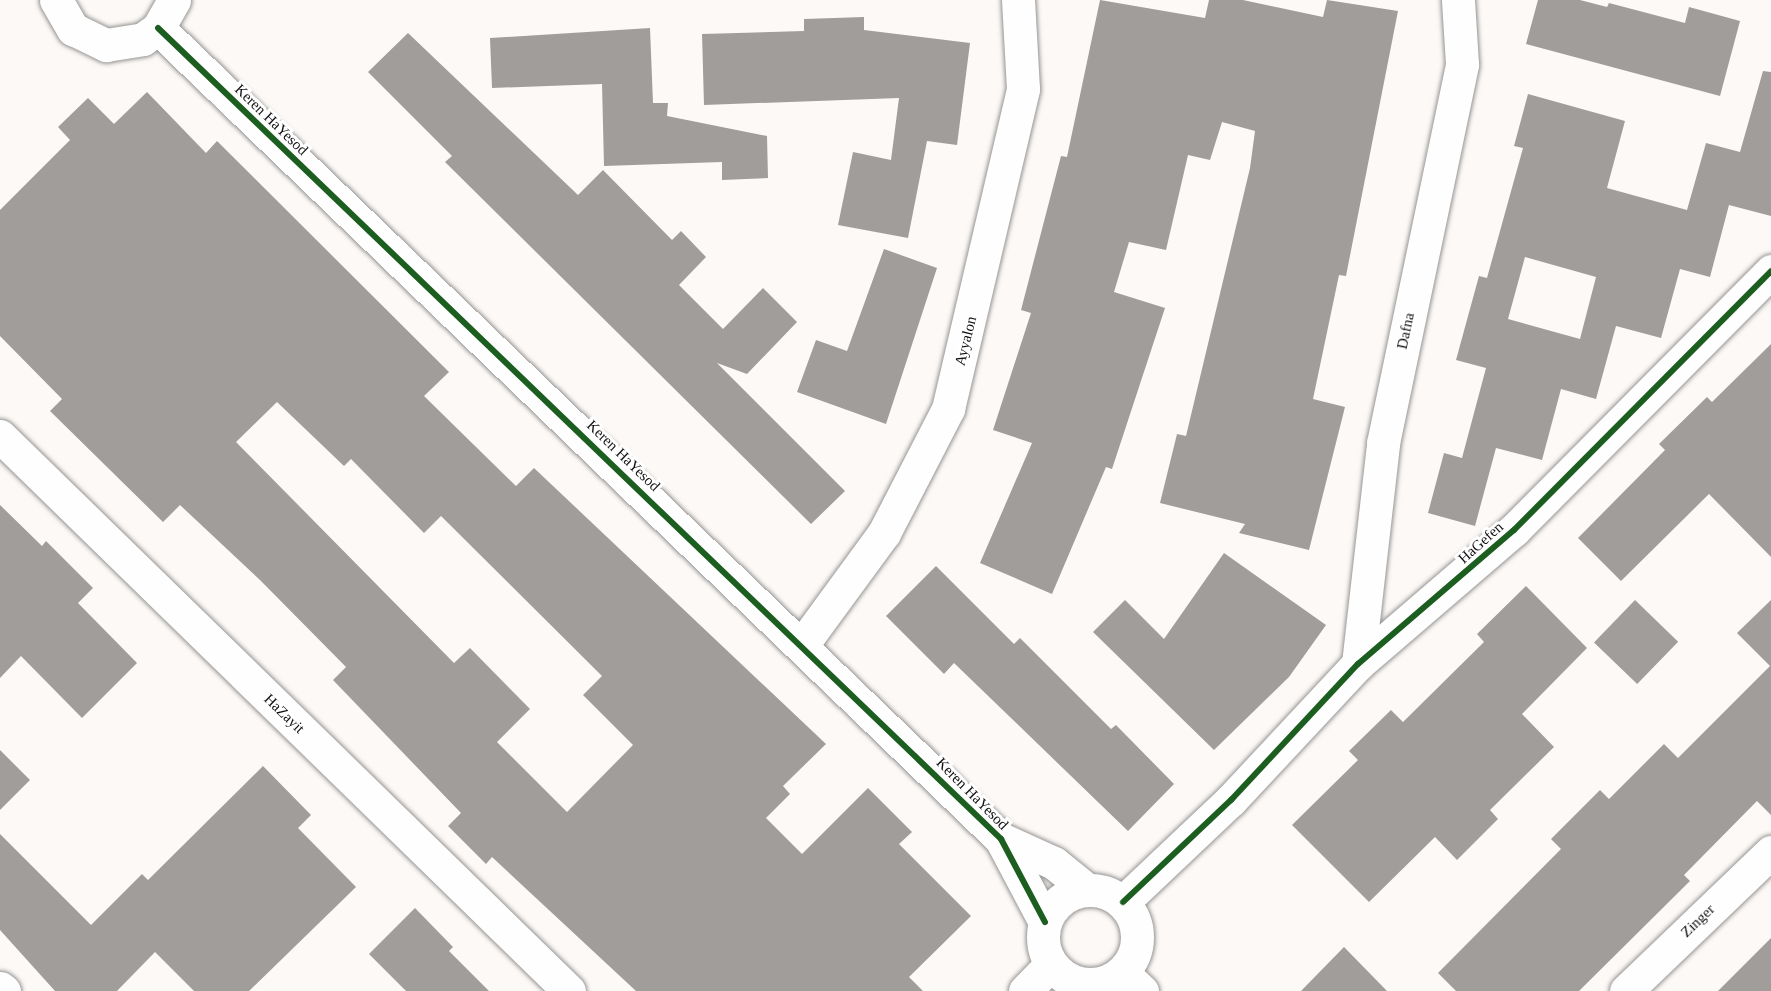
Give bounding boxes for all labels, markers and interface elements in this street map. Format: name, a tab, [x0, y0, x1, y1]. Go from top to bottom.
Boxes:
street label: Keren HaYesod	[231, 81, 311, 159]
street label: Dafna	[1393, 311, 1419, 351]
street label: Ayyalon	[951, 314, 981, 368]
street label: Keren HaYesod	[583, 417, 663, 495]
street label: HaGefen	[1455, 518, 1507, 568]
street label: HaZayit	[260, 690, 308, 738]
street label: Keren HaYesod	[932, 754, 1012, 834]
street label: Zinger	[1677, 901, 1719, 941]

